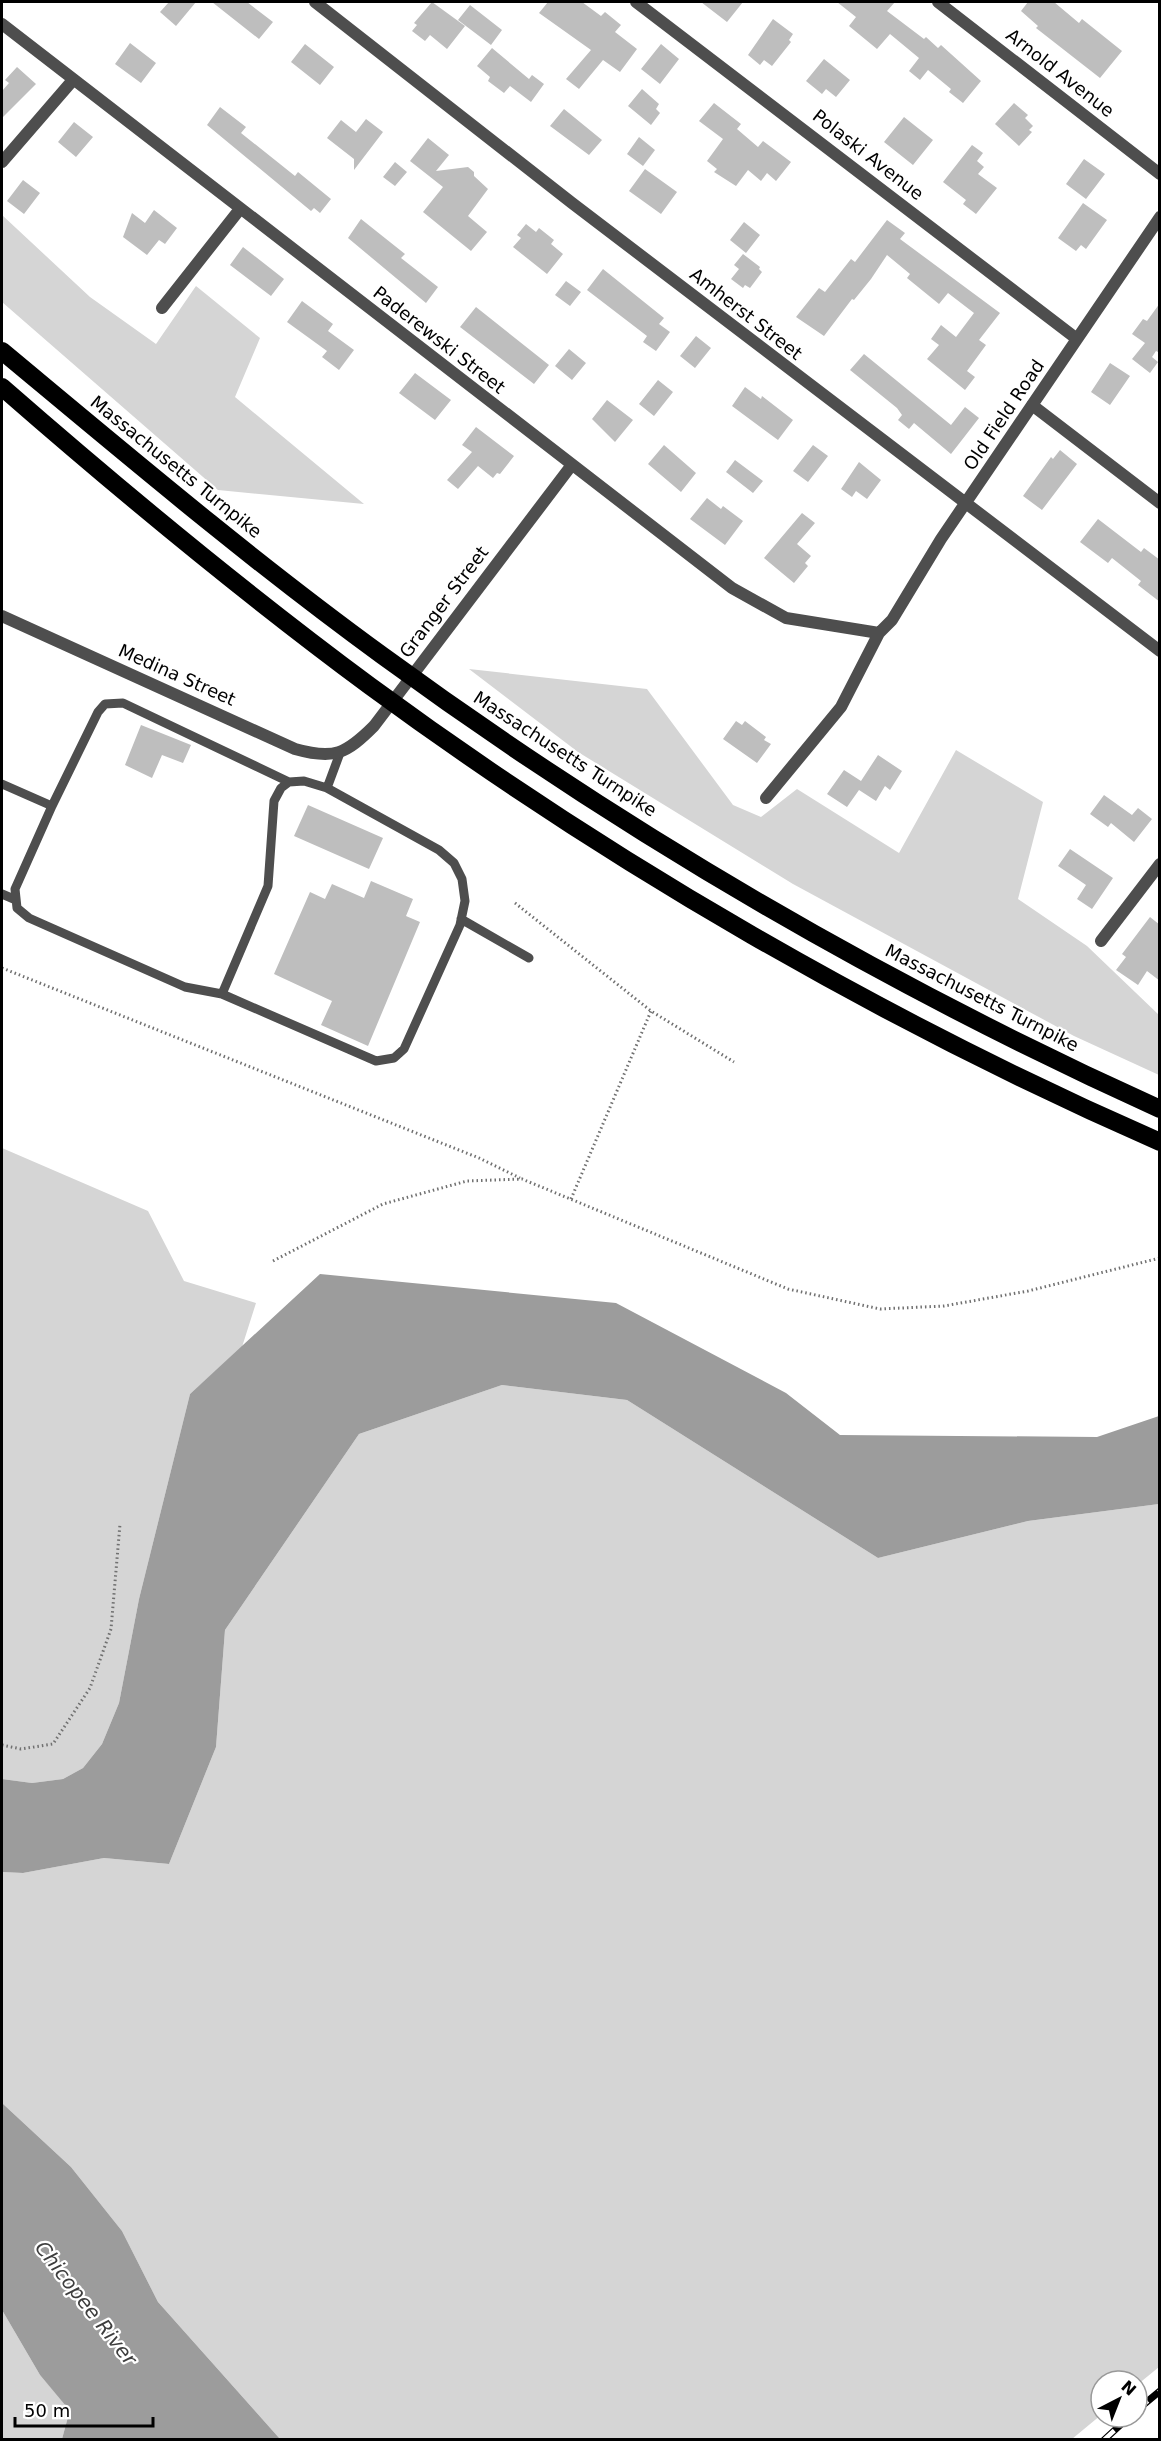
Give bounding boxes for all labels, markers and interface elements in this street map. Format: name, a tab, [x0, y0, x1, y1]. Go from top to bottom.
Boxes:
street label: Arnold Avenue	[1002, 24, 1118, 121]
street label: Polaski Avenue	[809, 105, 928, 204]
street label: Amherst Street	[686, 263, 807, 364]
street label: Paderewski Street	[369, 282, 509, 398]
street label: Old Field Road	[959, 355, 1048, 474]
street label: Massachusetts Turnpike	[86, 391, 266, 542]
street label: Granger Street	[395, 542, 492, 662]
street label: Medina Street	[115, 639, 239, 710]
street label: Massachusetts Turnpike	[470, 686, 661, 821]
street label: Massachusetts Turnpike	[882, 940, 1082, 1056]
water label: Chicopee River	[30, 2236, 143, 2371]
north arrow	[1089, 2369, 1149, 2429]
text: N	[1117, 2377, 1140, 2400]
scale bar	[15, 2390, 153, 2428]
text: 50 m	[24, 2400, 70, 2421]

